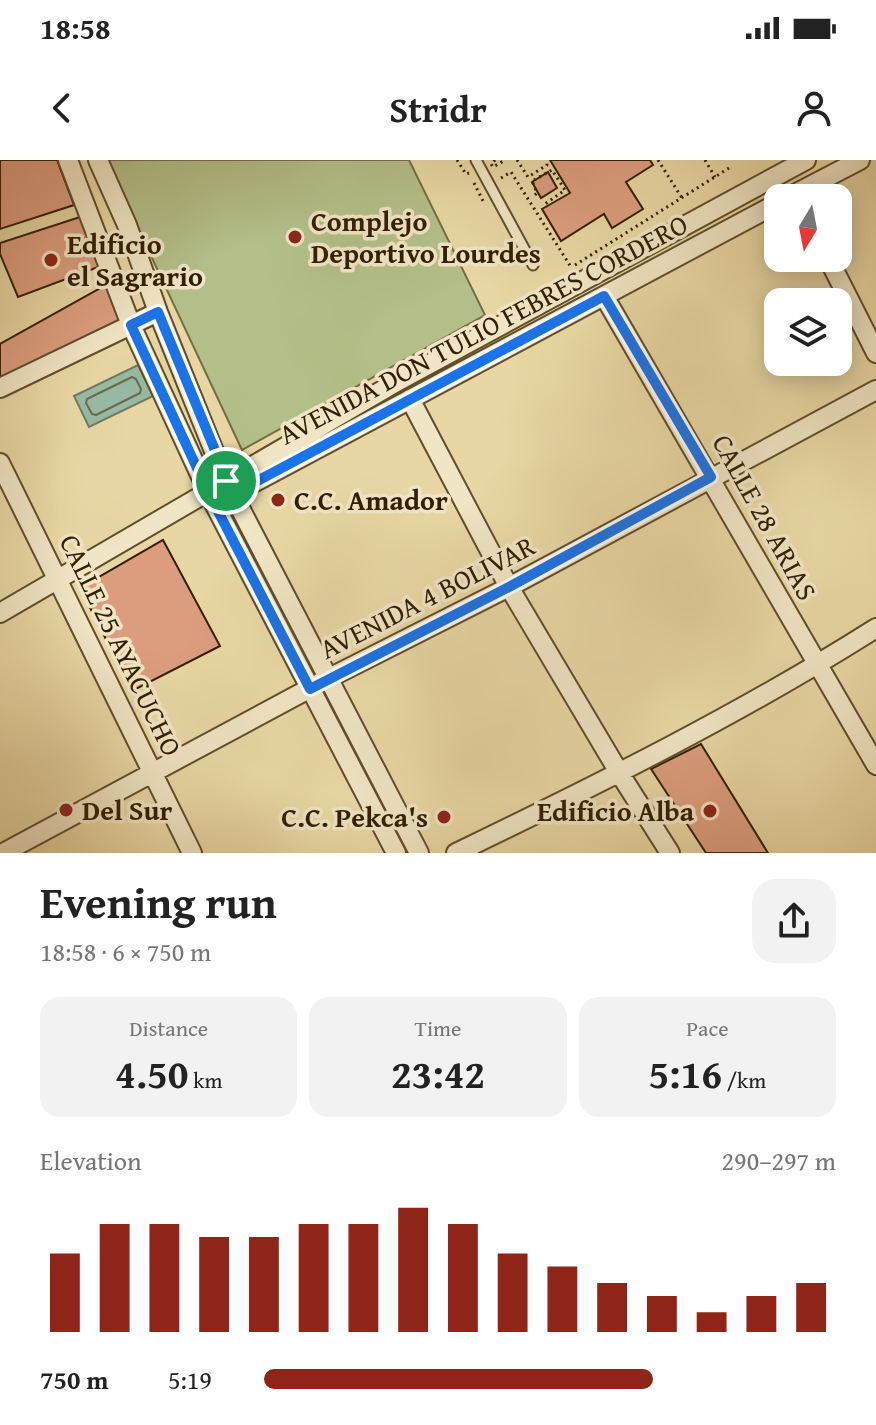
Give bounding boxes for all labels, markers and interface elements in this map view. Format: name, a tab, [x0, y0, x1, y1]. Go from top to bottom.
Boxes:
text: 18:58	[40, 6, 111, 50]
text: Stridr	[389, 82, 487, 135]
icon: back	[40, 86, 84, 130]
icon: person	[792, 86, 836, 130]
north arrow	[764, 184, 852, 272]
map controls	[764, 184, 852, 376]
place label: Complejo Deportivo Lourdes	[311, 200, 541, 273]
street label: AVENIDA DON TULIO FEBRES CORDERO	[271, 203, 695, 454]
place label: Edificio el Sagrario	[67, 223, 203, 296]
marker: Complejo Deportivo Lourdes	[286, 228, 304, 246]
marker: Edificio el Sagrario	[42, 251, 60, 269]
button: layers	[764, 288, 852, 376]
street label: CALLE 28 ARIAS	[703, 426, 828, 607]
pin	[192, 447, 260, 515]
icon: arrive	[204, 459, 248, 503]
place label: C.C. Amador	[294, 479, 448, 520]
marker: C.C. Amador	[269, 491, 287, 509]
street label: AVENIDA 4 BOLIVAR	[312, 524, 542, 669]
street label: CALLE 25 AYACUCHO	[50, 527, 193, 763]
place label: Del Sur	[82, 789, 173, 830]
place label: Edificio Alba	[537, 790, 695, 831]
place label: C.C. Pekca's	[281, 796, 428, 837]
marker: Del Sur	[57, 801, 75, 819]
marker: Edificio Alba	[701, 802, 719, 820]
marker: C.C. Pekca's	[435, 808, 453, 826]
text: Evening run	[40, 870, 277, 934]
button: share	[752, 879, 836, 963]
text: 18:58 · 6 × 750 m	[40, 932, 211, 971]
text: Distance	[129, 1012, 208, 1044]
text: Time	[415, 1012, 461, 1044]
text: Pace	[686, 1012, 728, 1044]
text: 4.50	[115, 1044, 188, 1103]
text: 23:42	[391, 1044, 485, 1103]
text: 5:16	[648, 1044, 722, 1103]
text: km	[188, 1064, 222, 1096]
text: /km	[722, 1064, 766, 1096]
text: Elevation	[40, 1141, 142, 1180]
text: 290–297 m	[722, 1141, 836, 1180]
text: 750 m	[40, 1360, 108, 1399]
text: 5:19	[168, 1360, 212, 1399]

